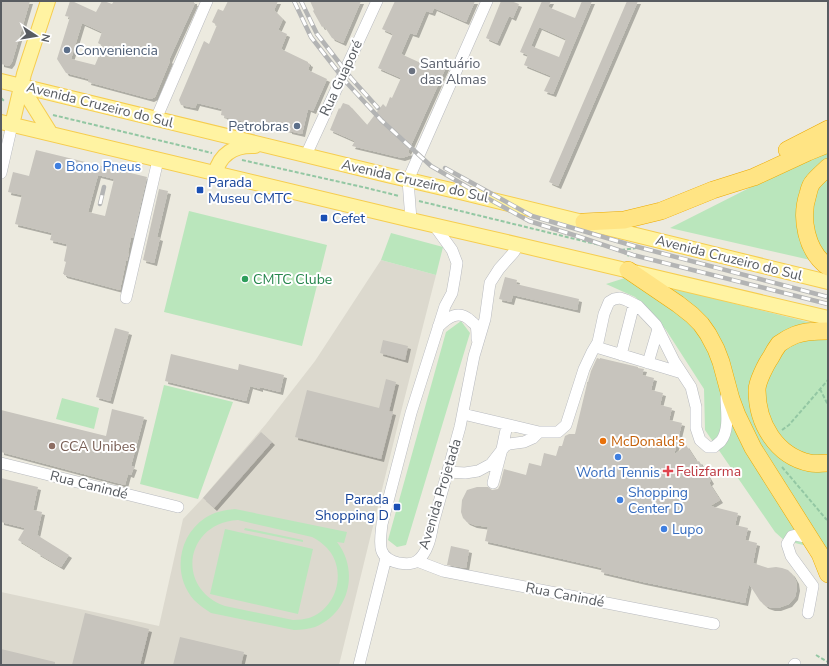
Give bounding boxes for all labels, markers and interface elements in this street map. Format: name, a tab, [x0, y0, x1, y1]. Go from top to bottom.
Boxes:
north arrow	[16, 16, 56, 56]
text: N	[37, 32, 53, 44]
street label: Rua Guaporé	[315, 37, 367, 119]
place label: Conveniencia	[75, 41, 158, 60]
marker: Conveniencia	[62, 45, 72, 55]
place label: Santuário das Almas	[420, 54, 487, 89]
marker: Santuário das Almas	[407, 66, 417, 76]
street label: Avenida Cruzeiro do Sul	[25, 78, 176, 133]
place label: Petrobras	[228, 117, 289, 136]
marker: Petrobras	[292, 121, 302, 131]
street label: Avenida Cruzeiro do Sul	[340, 155, 491, 207]
place label: Bono Pneus	[66, 157, 142, 176]
marker: Bono Pneus	[53, 161, 63, 171]
place label: Parada Museu CMTC	[208, 173, 292, 208]
marker: Parada Museu CMTC	[195, 185, 205, 195]
place label: Cefet	[332, 209, 365, 228]
marker: Cefet	[319, 213, 329, 223]
street label: Avenida Cruzeiro do Sul	[654, 231, 805, 286]
place label: CMTC Clube	[253, 270, 332, 289]
marker: CMTC Clube	[240, 274, 250, 284]
place label: McDonald's	[611, 432, 685, 451]
street label: Avenida Projetada	[414, 436, 466, 552]
marker: McDonald's	[598, 436, 608, 446]
place label: CCA Unibes	[60, 437, 136, 456]
marker: CCA Unibes	[47, 441, 57, 451]
marker: World Tennis	[613, 452, 623, 462]
place label: Felizfarma	[676, 462, 741, 481]
place label: World Tennis	[576, 463, 660, 482]
street label: Rua Canindé	[48, 466, 130, 504]
marker: Felizfarma	[663, 466, 673, 476]
place label: Shopping Center D	[628, 483, 688, 518]
place label: Parada Shopping D	[315, 490, 389, 525]
marker: Shopping Center D	[615, 495, 625, 505]
marker: Parada Shopping D	[392, 502, 402, 512]
place label: Lupo	[672, 520, 703, 539]
marker: Lupo	[659, 524, 669, 534]
street label: Rua Canindé	[524, 578, 606, 612]

